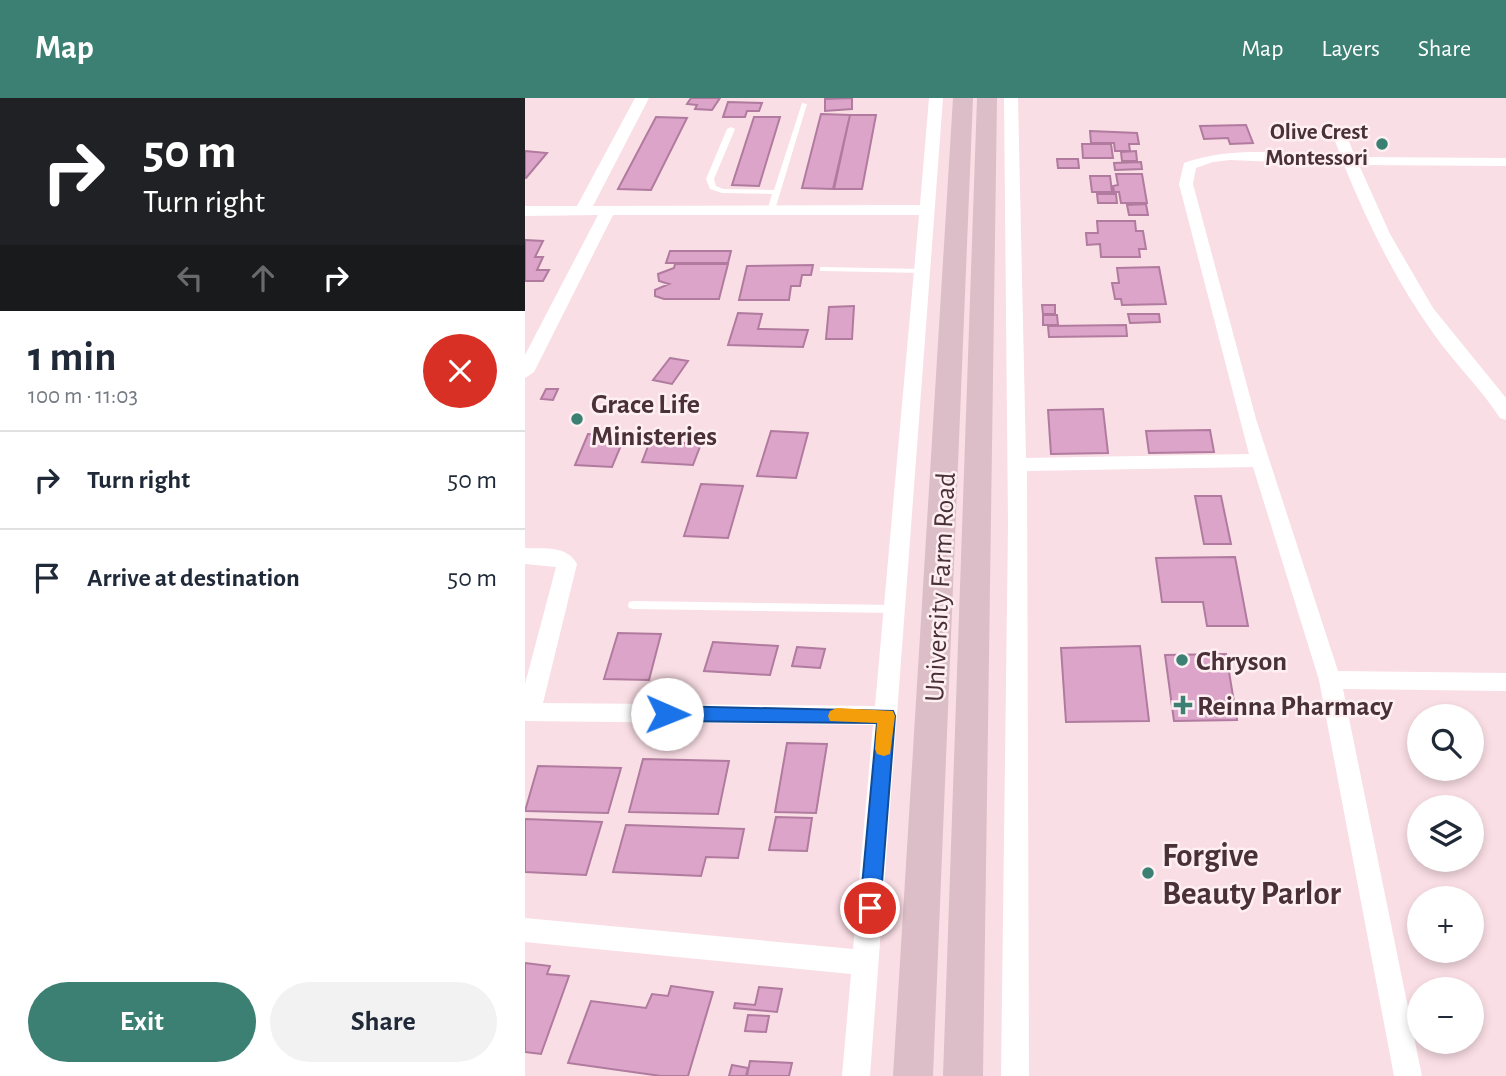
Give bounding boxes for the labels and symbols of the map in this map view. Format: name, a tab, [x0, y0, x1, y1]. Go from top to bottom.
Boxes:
place label: Olive Crest Montessori	[1265, 121, 1368, 170]
marker: Olive Crest Montessori	[1374, 136, 1390, 152]
place label: Grace Life Ministeries	[591, 391, 717, 451]
marker: Grace Life Ministeries	[569, 411, 585, 427]
street label: University Farm Road	[921, 472, 961, 703]
place label: Chryson	[1196, 648, 1287, 676]
marker: Chryson	[1174, 652, 1190, 668]
position arrow	[630, 677, 704, 751]
place label: Reinna Pharmacy	[1197, 693, 1394, 721]
marker: Reinna Pharmacy	[1175, 697, 1191, 713]
place label: Forgive Beauty Parlor	[1162, 840, 1342, 911]
marker: Forgive Beauty Parlor	[1140, 865, 1156, 881]
pin	[840, 878, 900, 938]

